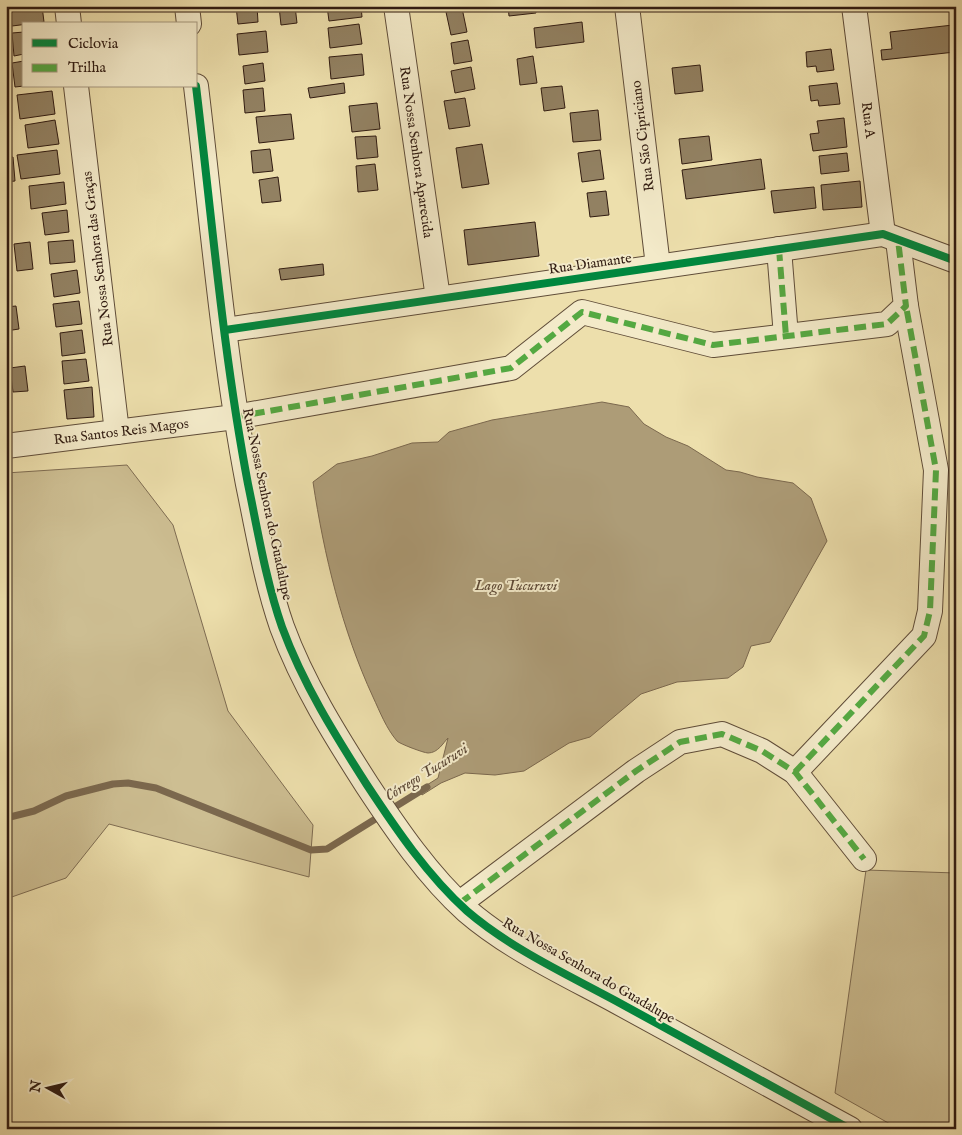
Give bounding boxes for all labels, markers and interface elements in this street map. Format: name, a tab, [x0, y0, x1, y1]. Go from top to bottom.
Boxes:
legend	[22, 22, 198, 88]
text: Ciclovia	[68, 34, 119, 53]
text: Trilha	[68, 58, 106, 77]
street label: Rua Nossa Senhora Aparecida	[395, 65, 437, 240]
street label: Rua São Cipriciano	[627, 79, 659, 192]
street label: Rua A	[857, 101, 879, 140]
street label: Rua Nossa Senhora das Graças	[78, 170, 118, 347]
street label: Rua Diamante	[548, 249, 633, 279]
street label: Rua Nossa Senhora do Guadalupe	[238, 406, 296, 603]
street label: Rua Santos Reis Magos	[53, 415, 190, 449]
water label: Lago Tucuruvi	[474, 576, 559, 596]
water label: Córrego Tucuruvi	[381, 739, 473, 806]
street label: Rua Nossa Senhora do Guadalupe	[499, 914, 679, 1028]
north arrow	[22, 1062, 72, 1112]
text: N	[26, 1079, 46, 1095]

